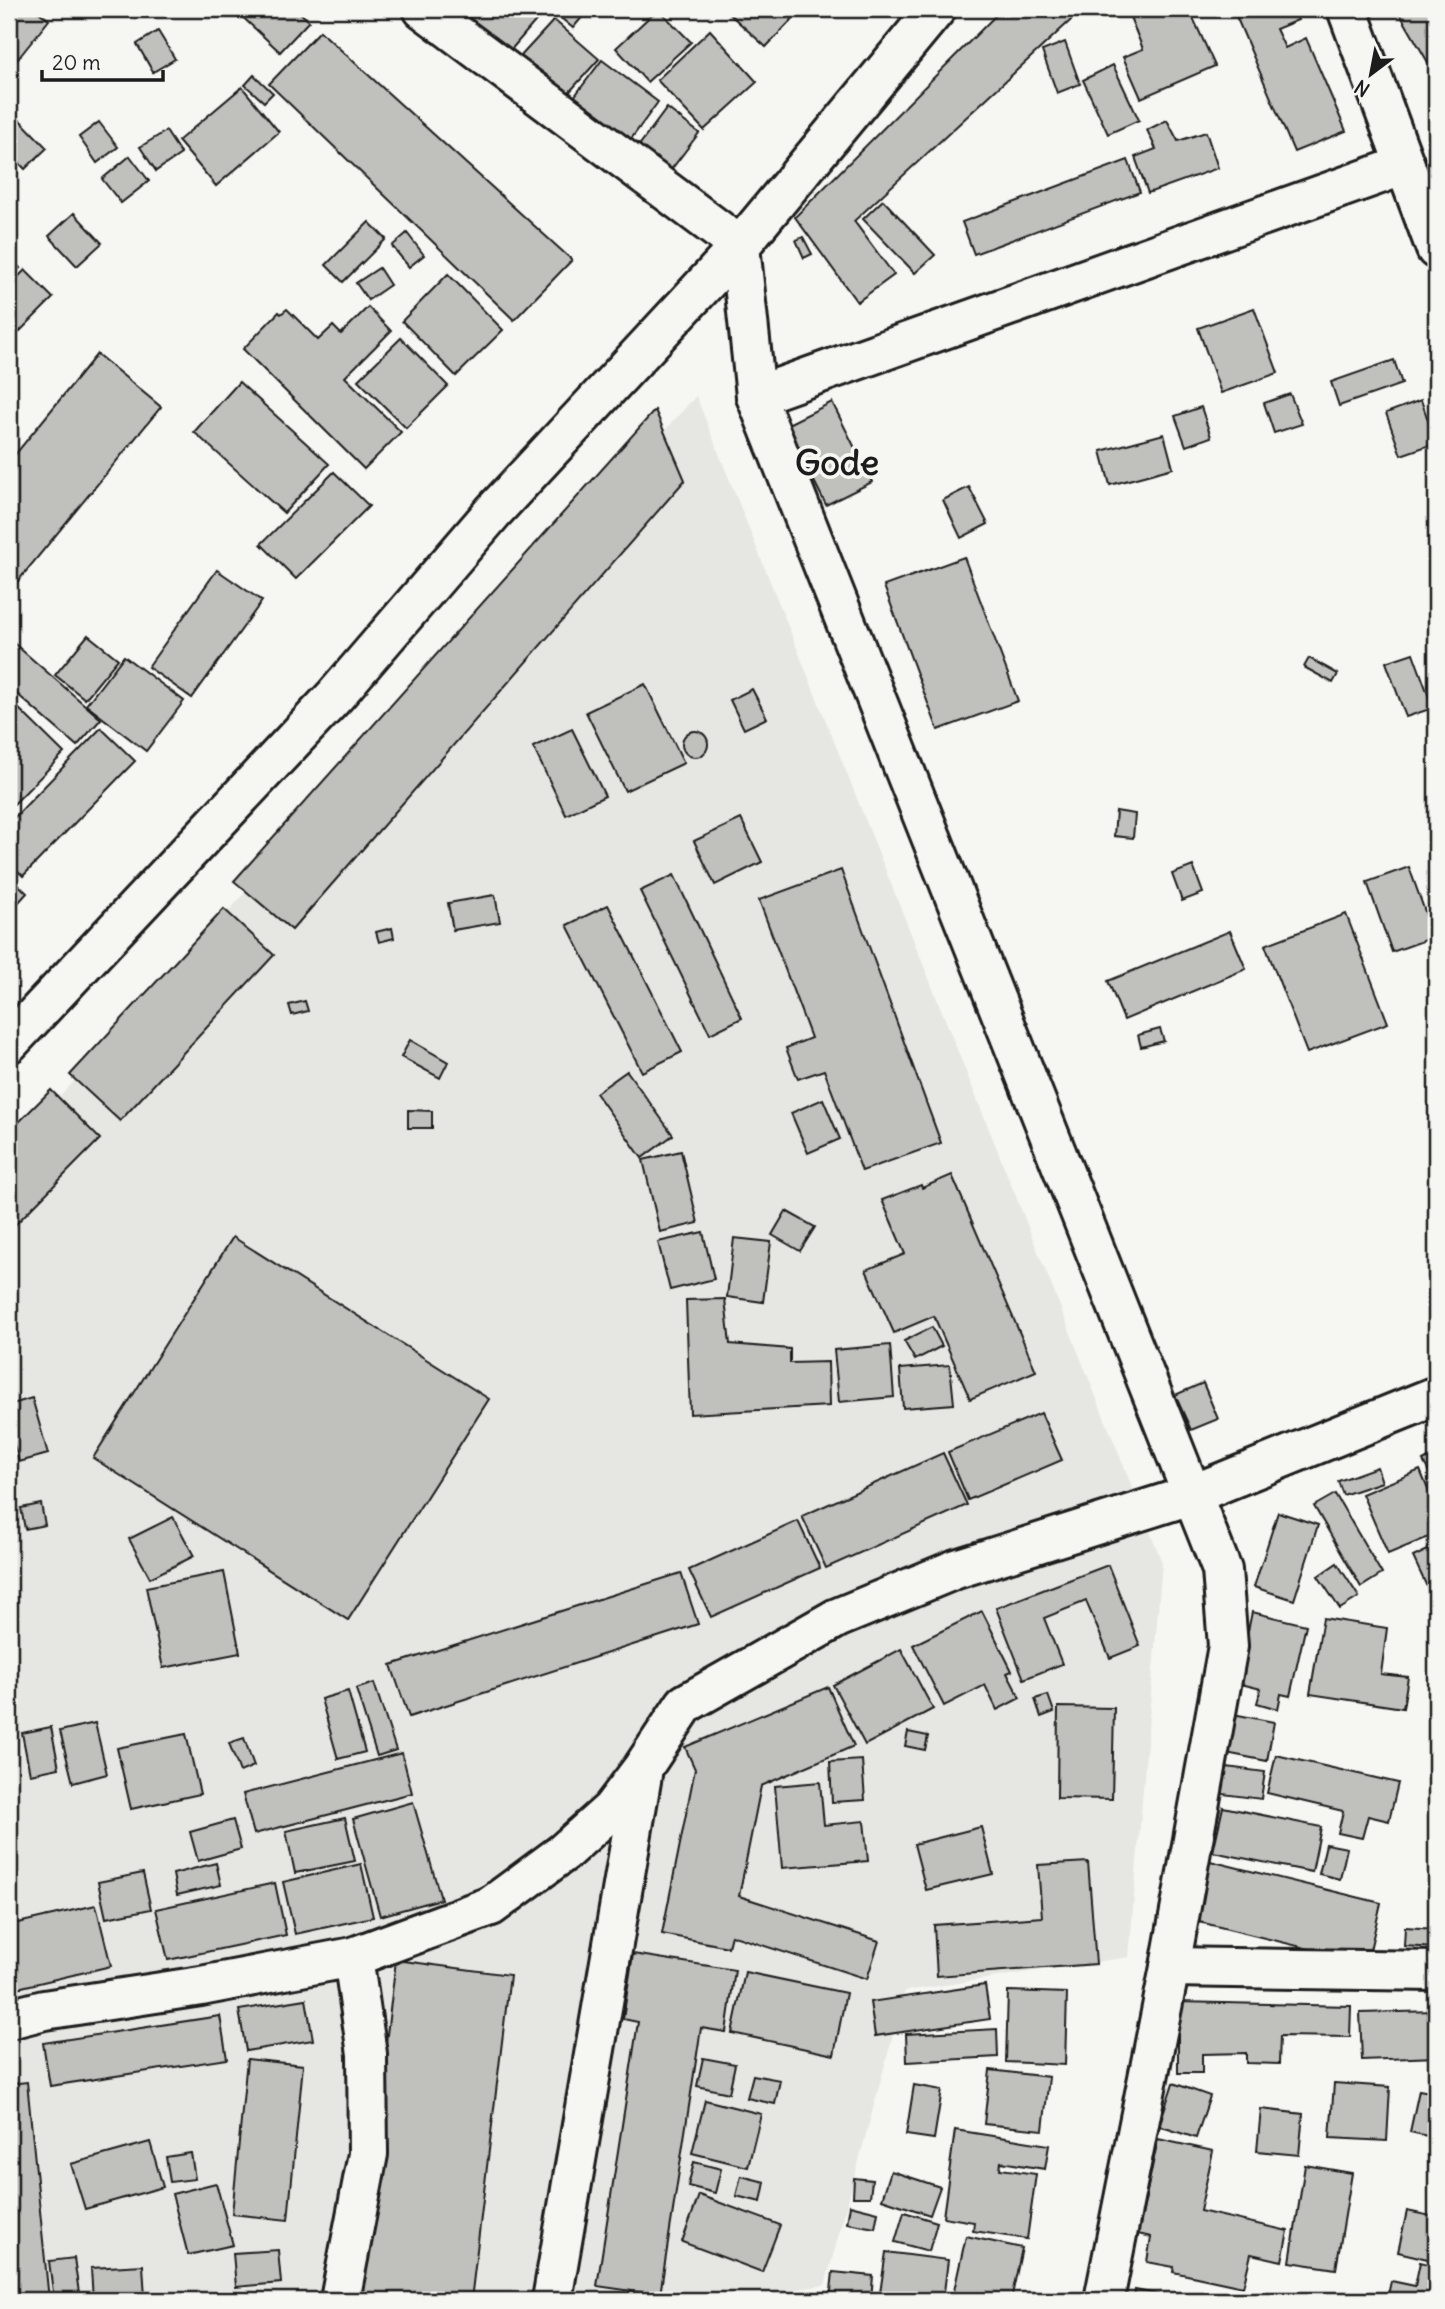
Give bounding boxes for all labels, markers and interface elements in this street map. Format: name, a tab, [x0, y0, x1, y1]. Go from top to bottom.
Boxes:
scale bar	[42, 38, 163, 82]
north arrow	[1336, 38, 1406, 108]
text: 20 m	[52, 49, 101, 76]
text: N	[1350, 75, 1374, 102]
district label: Gode	[795, 440, 879, 484]

